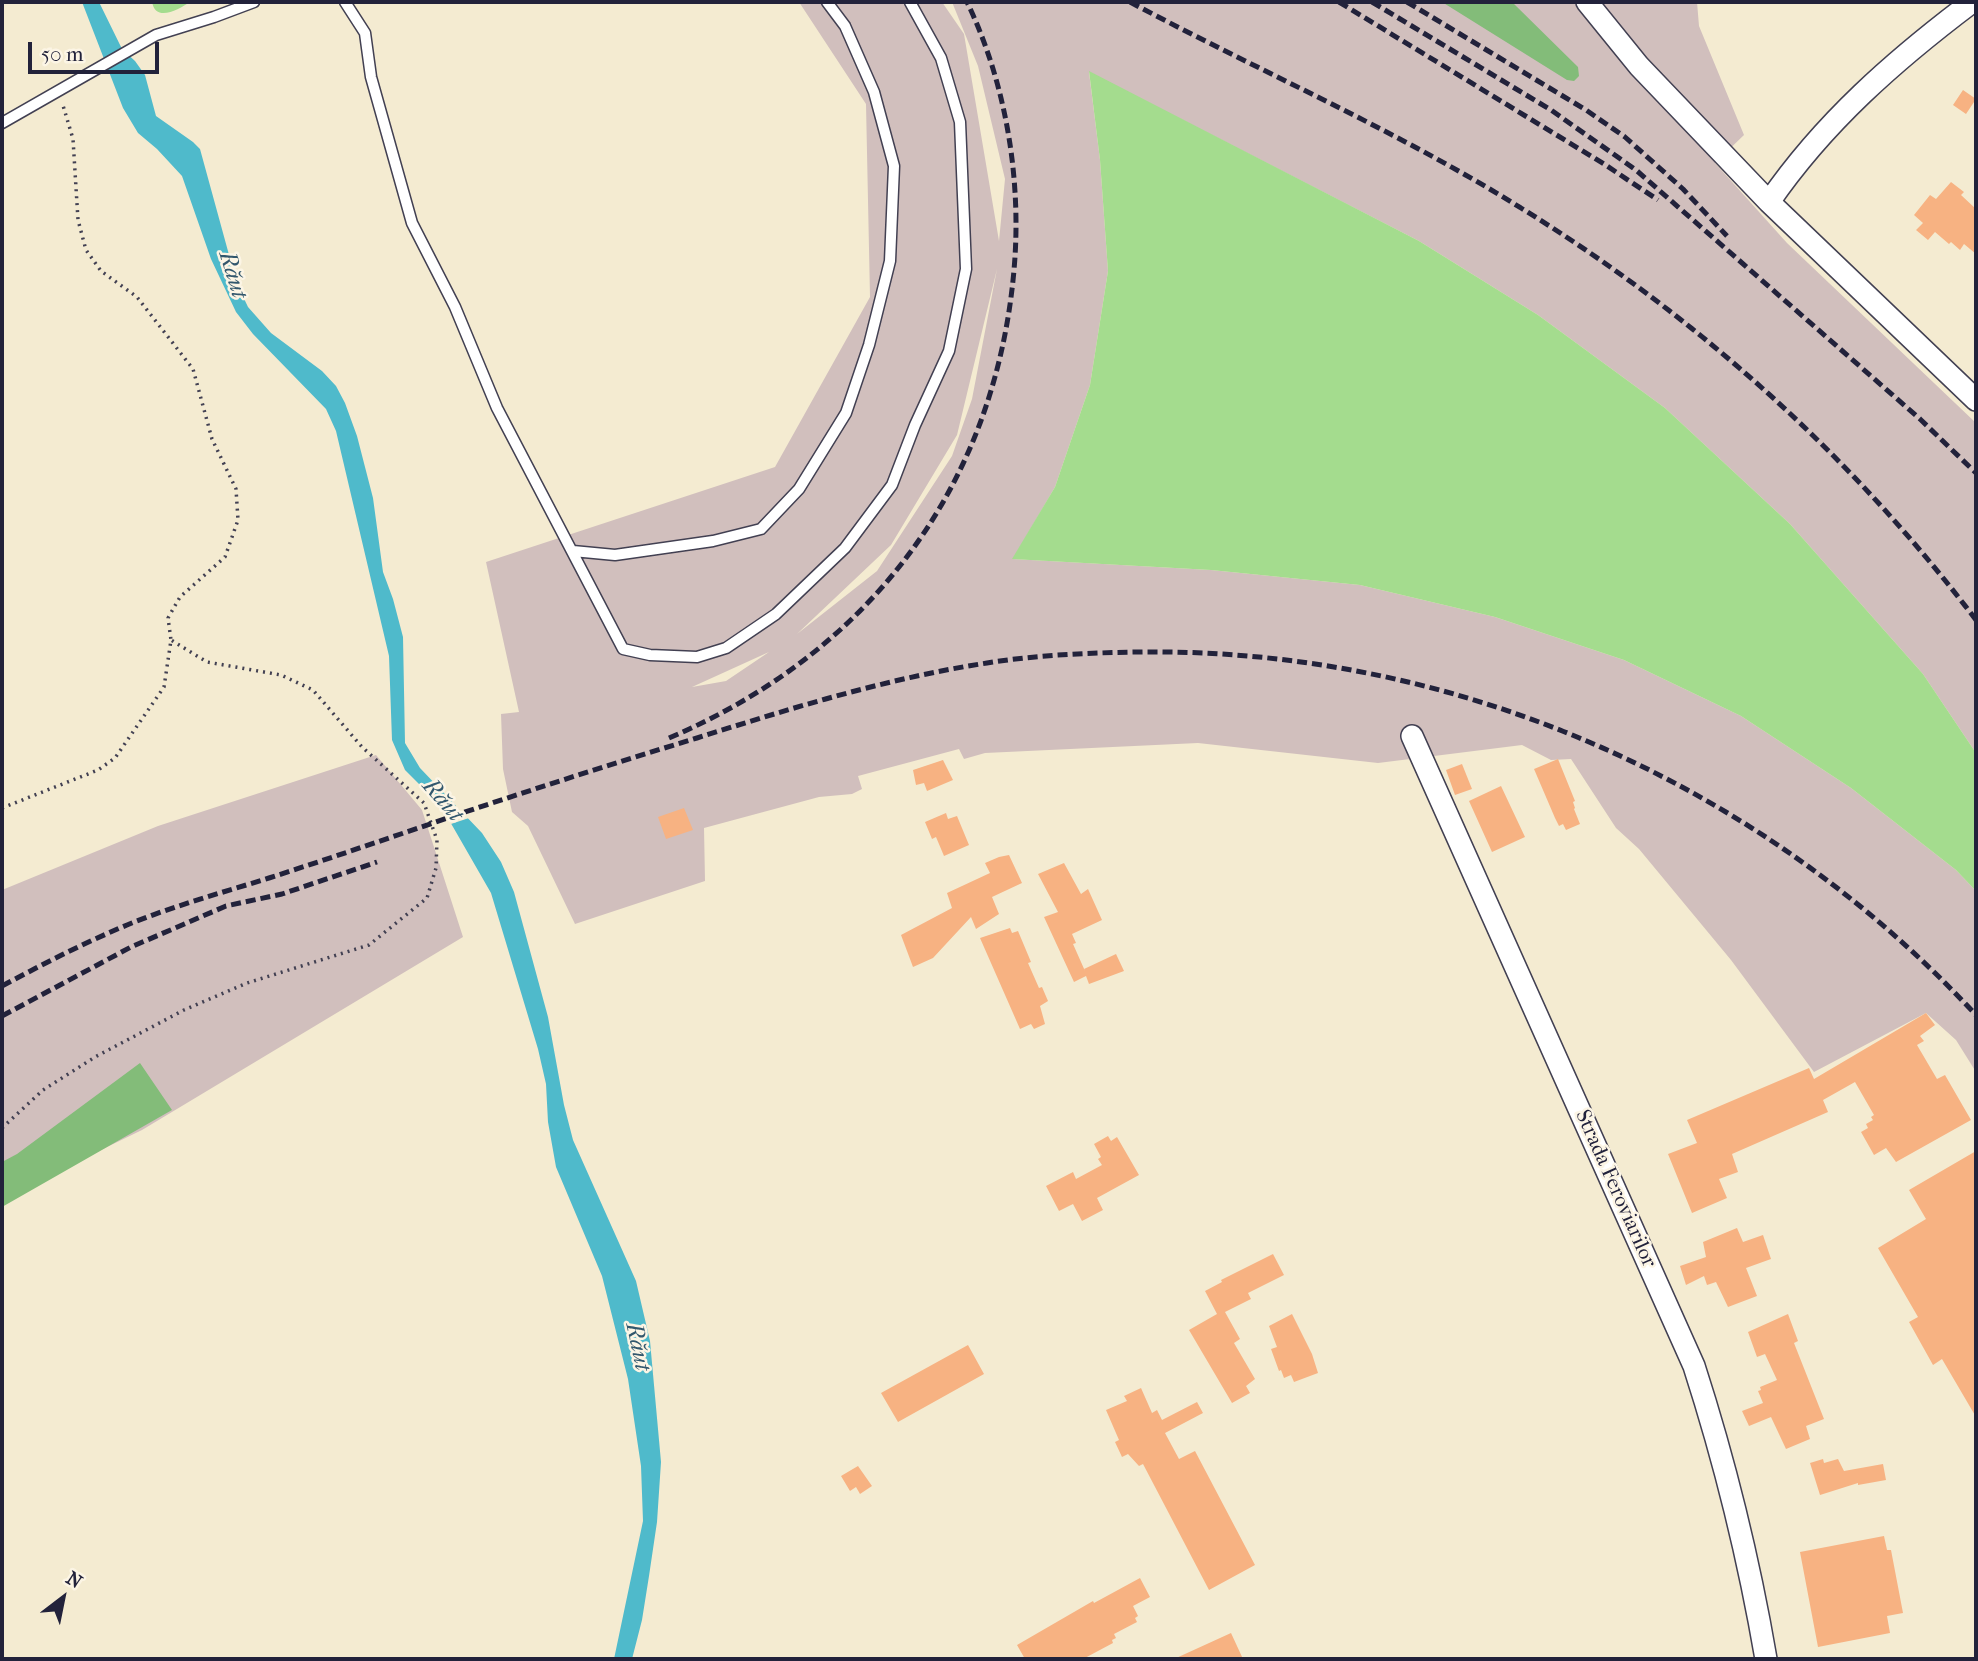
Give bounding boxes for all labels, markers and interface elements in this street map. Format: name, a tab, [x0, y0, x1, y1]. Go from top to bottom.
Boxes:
scale bar	[32, 28, 163, 72]
text: 50 m	[41, 42, 84, 66]
water label: Răut	[212, 248, 252, 302]
water label: Răut	[416, 774, 468, 828]
street label: Strada Feroviarilor	[1569, 1106, 1661, 1272]
water label: Răut	[618, 1321, 656, 1373]
north arrow	[28, 1563, 98, 1633]
text: N	[62, 1567, 86, 1593]

